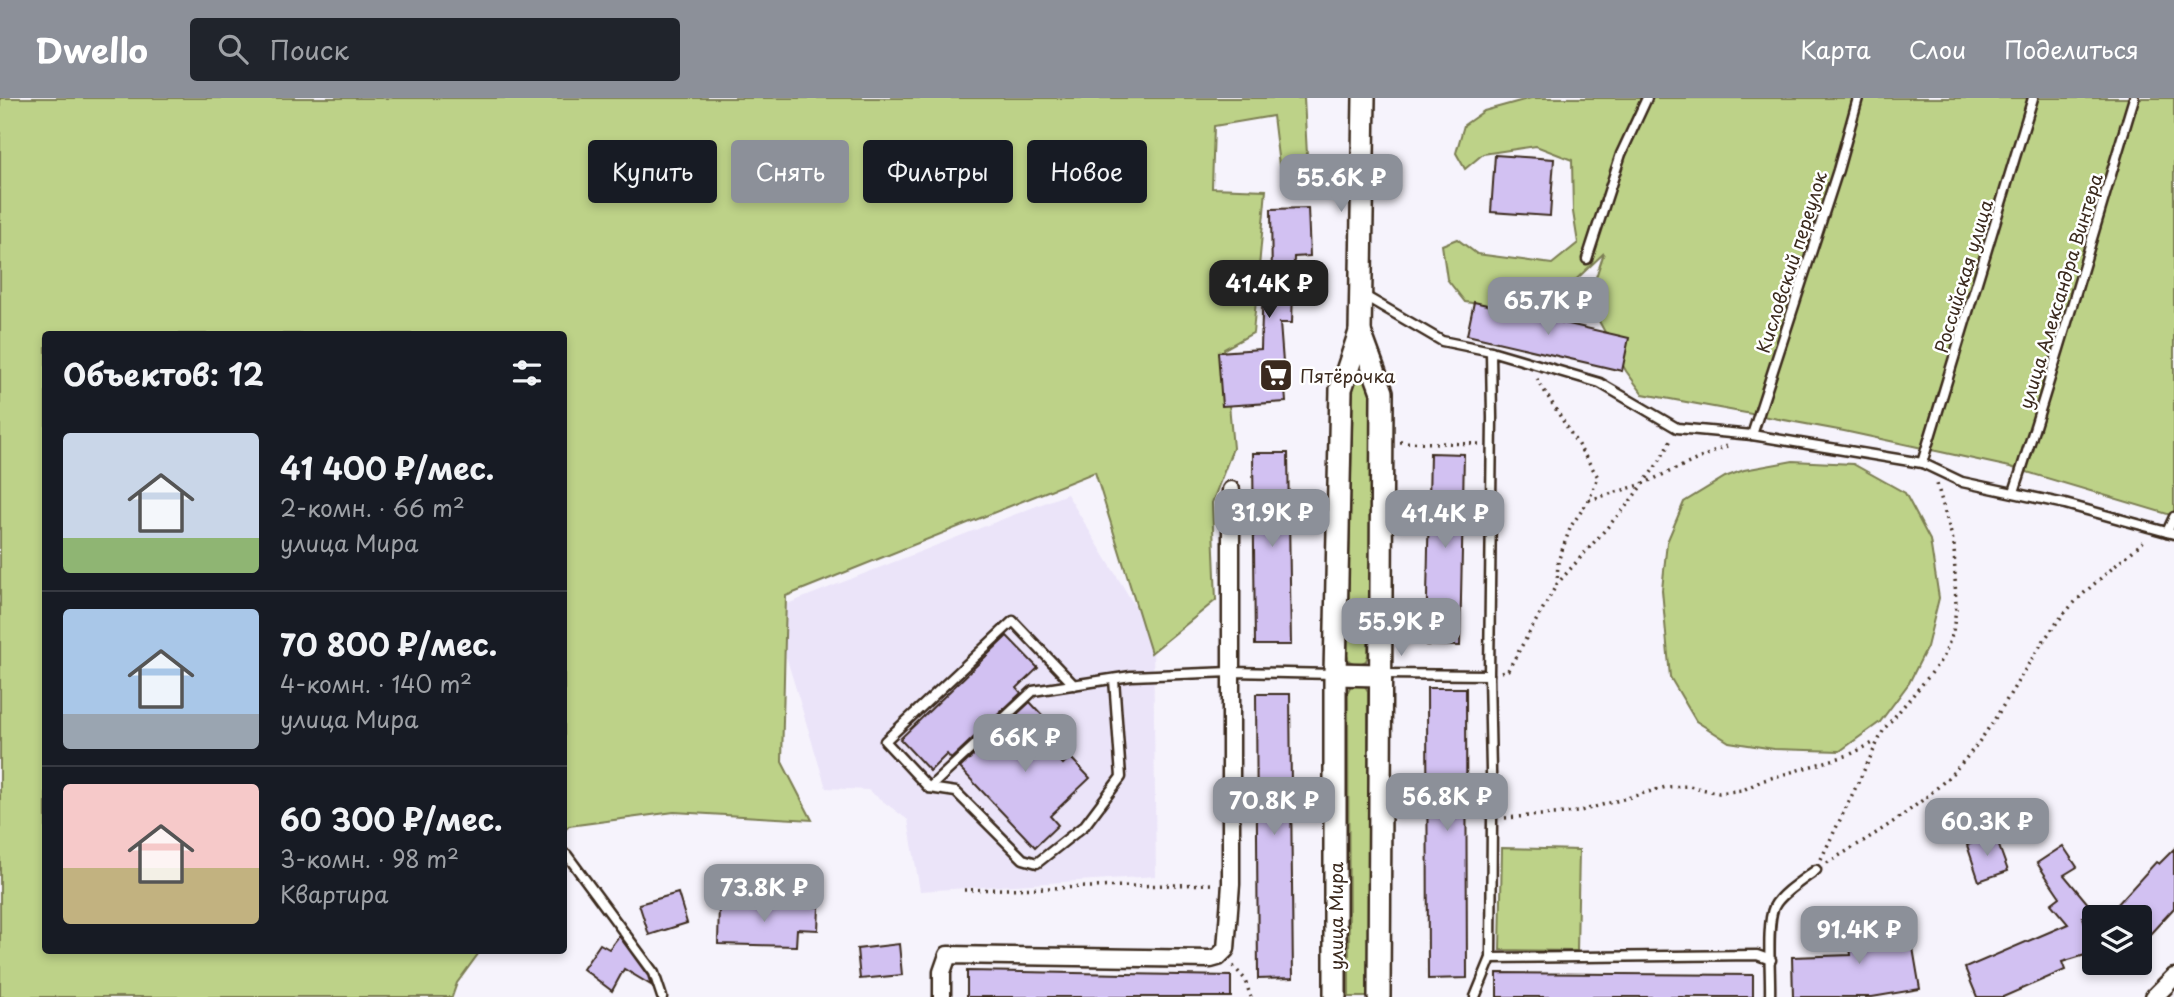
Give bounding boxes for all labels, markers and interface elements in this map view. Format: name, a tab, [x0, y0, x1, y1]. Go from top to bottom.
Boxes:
search box	[190, 18, 680, 81]
text: Dwello	[35, 24, 148, 74]
icon: search	[214, 30, 252, 68]
text: Поиск	[270, 30, 349, 69]
text: Карта	[1800, 31, 1871, 67]
text: Слои	[1909, 31, 1966, 67]
text: Поделиться	[2004, 31, 2139, 67]
chip: Купить	[588, 140, 717, 203]
chip: Снять	[731, 140, 849, 203]
chip: Фильтры	[863, 140, 1013, 203]
chip: Новое	[1027, 140, 1147, 203]
pin: 55.6K ₽	[1276, 155, 1406, 214]
text: 55.6K ₽	[1296, 159, 1386, 194]
street label: Кисловский переулок	[1749, 167, 1833, 356]
street label: улица Александра Винтера	[2011, 169, 2109, 412]
street label: Российская улица	[1927, 195, 1999, 356]
pin: 41.4K ₽	[1204, 260, 1334, 320]
text: 41.4K ₽	[1225, 265, 1313, 300]
pin: 65.7K ₽	[1483, 278, 1613, 337]
text: 65.7K ₽	[1504, 282, 1592, 317]
text: Объектов: 12	[63, 351, 264, 396]
icon: filters	[508, 354, 546, 392]
supermarket icon: Пятёрочка	[1257, 356, 1295, 394]
place label: Пятёрочка	[1300, 362, 1396, 389]
text: 41 400 ₽/мес.	[280, 445, 494, 490]
icon: home	[119, 461, 203, 545]
text: 2-комн. · 66 m²	[280, 490, 465, 525]
pin: 31.9K ₽	[1207, 490, 1337, 549]
pin: 41.4K ₽	[1380, 490, 1510, 550]
text: 31.9K ₽	[1231, 494, 1313, 529]
text: 41.4K ₽	[1401, 495, 1489, 530]
text: улица Мира	[280, 525, 419, 560]
pin: 55.9K ₽	[1336, 598, 1466, 658]
text: 55.9K ₽	[1358, 603, 1444, 638]
text: 70 800 ₽/мес.	[280, 621, 497, 666]
icon: home	[119, 637, 203, 721]
text: 4-комн. · 140 m²	[280, 666, 472, 701]
text: улица Мира	[280, 701, 419, 736]
pin: 66K ₽	[976, 714, 1074, 774]
text: 66K ₽	[989, 719, 1061, 754]
pin: 56.8K ₽	[1382, 774, 1512, 833]
pin: 70.8K ₽	[1209, 778, 1339, 837]
text: 56.8K ₽	[1402, 778, 1492, 813]
text: 70.8K ₽	[1229, 782, 1319, 817]
text: 60 300 ₽/мес.	[280, 796, 503, 841]
pin: 60.3K ₽	[1922, 798, 2052, 858]
text: 60.3K ₽	[1941, 803, 2033, 838]
icon: home	[119, 812, 203, 896]
text: 3-комн. · 98 m²	[280, 841, 459, 876]
street label: улица Мира	[1322, 861, 1349, 970]
pin: 73.8K ₽	[699, 864, 829, 924]
text: 73.8K ₽	[720, 869, 808, 904]
text: Квартира	[280, 876, 388, 911]
map controls	[2082, 905, 2152, 975]
button: layers	[2082, 905, 2152, 975]
pin: 91.4K ₽	[1794, 906, 1924, 966]
text: 91.4K ₽	[1817, 911, 1901, 946]

